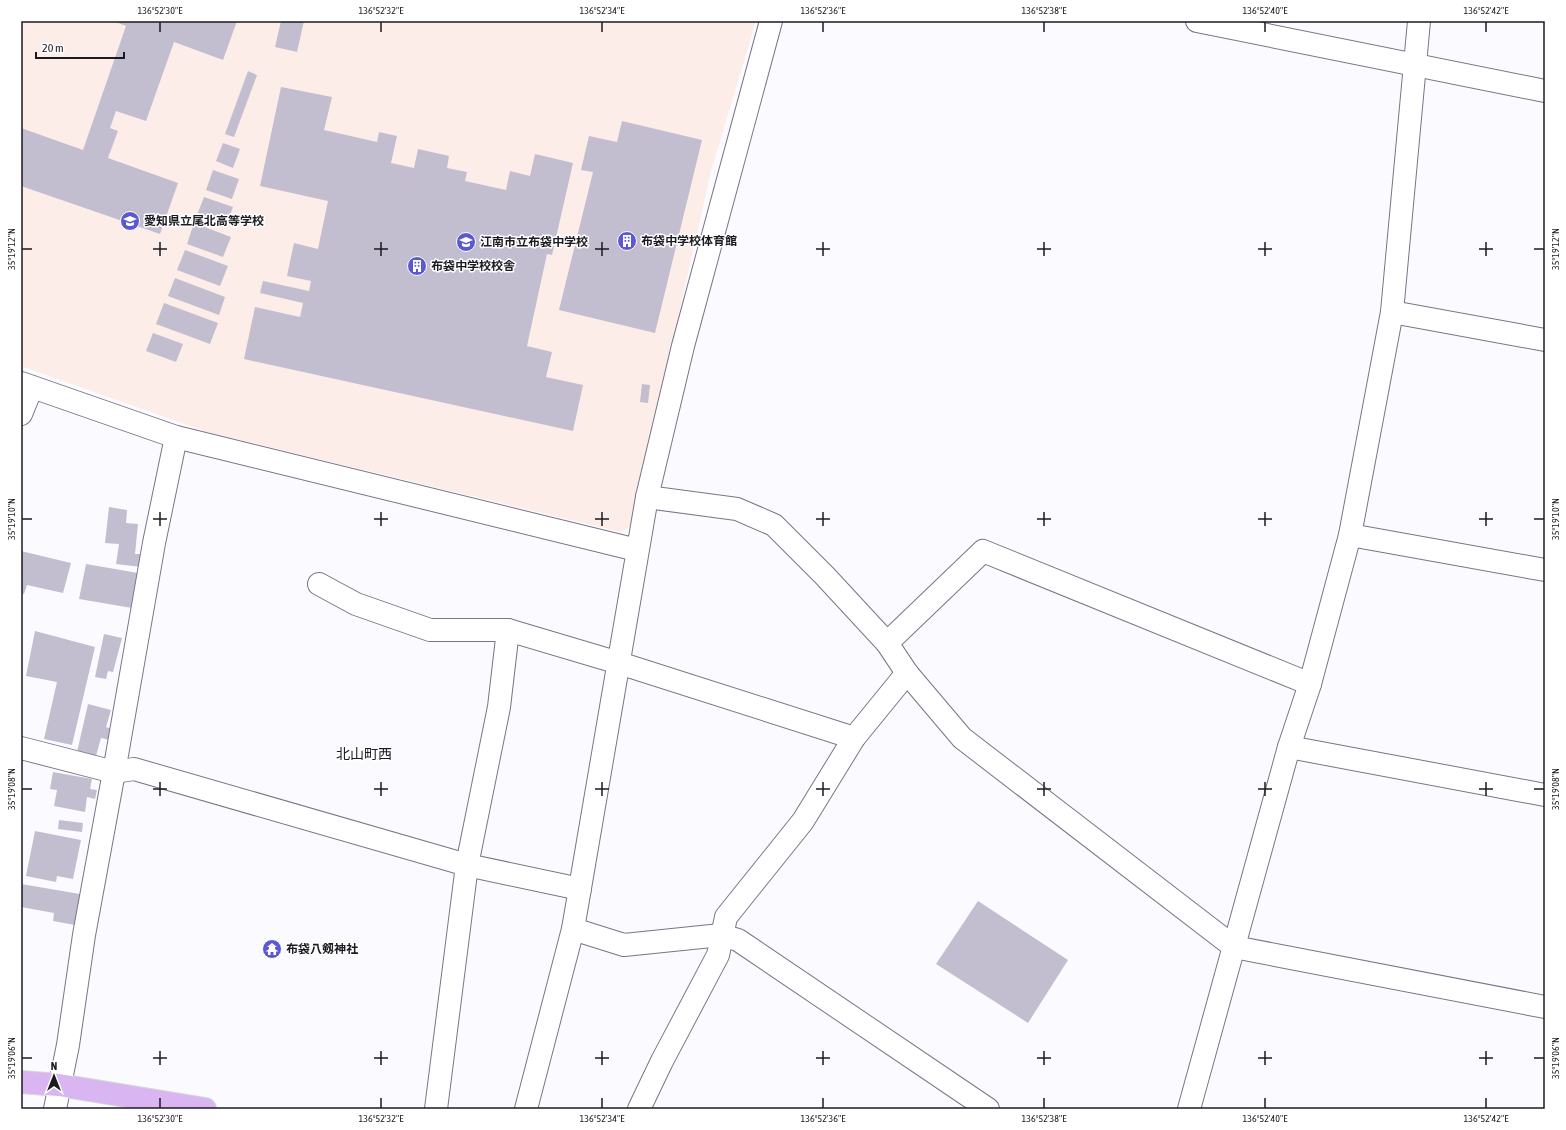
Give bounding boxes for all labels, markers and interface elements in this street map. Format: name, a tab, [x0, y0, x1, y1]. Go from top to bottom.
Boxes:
text: 136°52'30"E	[138, 5, 183, 16]
text: 136°52'32"E	[359, 5, 404, 16]
text: 136°52'34"E	[580, 5, 625, 16]
text: 136°52'36"E	[801, 5, 846, 16]
text: 136°52'38"E	[1022, 5, 1067, 16]
text: 136°52'40"E	[1243, 5, 1288, 16]
text: 136°52'42"E	[1464, 5, 1509, 16]
scale bar	[36, 34, 124, 60]
text: 20 m	[42, 41, 64, 55]
school or university icon: 愛知県立尾北高等学校	[119, 210, 141, 232]
place label: 愛知県立尾北高等学校	[144, 214, 264, 228]
text: 35°19'12"N	[6, 228, 17, 270]
text: 35°19'12"N	[1550, 228, 1561, 270]
building icon: 布袋中学校体育館	[616, 230, 638, 252]
school or university icon: 江南市立布袋中学校	[455, 231, 477, 253]
place label: 布袋中学校体育館	[641, 234, 737, 248]
place label: 江南市立布袋中学校	[480, 235, 588, 249]
building icon: 布袋中学校校舎	[406, 255, 428, 277]
place label: 布袋中学校校舎	[431, 259, 515, 273]
text: 35°19'10"N	[6, 498, 17, 540]
text: 35°19'10"N	[1550, 498, 1561, 540]
district label: 北山町西	[336, 746, 392, 762]
text: 35°19'08"N	[6, 768, 17, 810]
text: 35°19'08"N	[1550, 768, 1561, 810]
temple icon: 布袋八剱神社	[261, 938, 283, 960]
place label: 布袋八剱神社	[286, 942, 358, 956]
text: 35°19'06"N	[6, 1037, 17, 1079]
text: 35°19'06"N	[1550, 1037, 1561, 1079]
north arrow	[34, 1056, 74, 1096]
text: N	[51, 1060, 57, 1072]
text: 136°52'30"E	[138, 1113, 183, 1124]
text: 136°52'32"E	[359, 1113, 404, 1124]
text: 136°52'34"E	[580, 1113, 625, 1124]
text: 136°52'36"E	[801, 1113, 846, 1124]
text: 136°52'38"E	[1022, 1113, 1067, 1124]
text: 136°52'40"E	[1243, 1113, 1288, 1124]
text: 136°52'42"E	[1464, 1113, 1509, 1124]

